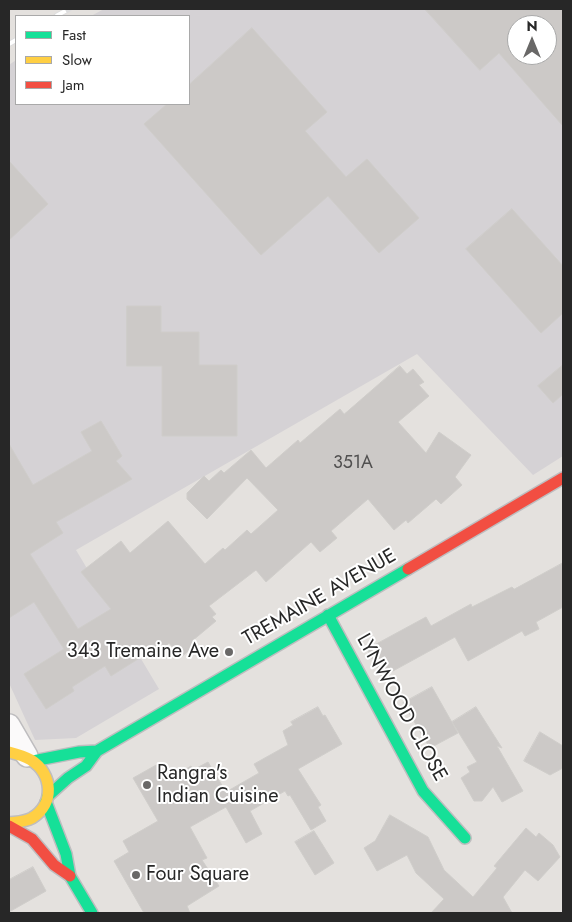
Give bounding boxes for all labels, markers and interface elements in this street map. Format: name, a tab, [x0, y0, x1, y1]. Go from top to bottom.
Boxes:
legend	[15, 15, 190, 105]
north arrow	[507, 15, 557, 65]
text: N	[526, 16, 538, 36]
text: Fast	[62, 24, 86, 46]
text: Slow	[62, 49, 92, 71]
text: Jam	[62, 74, 85, 96]
house number: 351A	[333, 453, 373, 475]
street label: TREMAINE AVENUE	[239, 544, 401, 652]
street label: LYNWOOD CLOSE	[351, 630, 451, 786]
place label: 343 Tremaine Ave	[67, 640, 219, 664]
marker: 343 Tremaine Ave	[223, 646, 235, 658]
place label: Rangra's Indian Cuisine	[157, 762, 279, 809]
marker: Rangra's Indian Cuisine	[141, 779, 153, 791]
place label: Four Square	[146, 863, 249, 887]
marker: Four Square	[130, 869, 142, 881]

